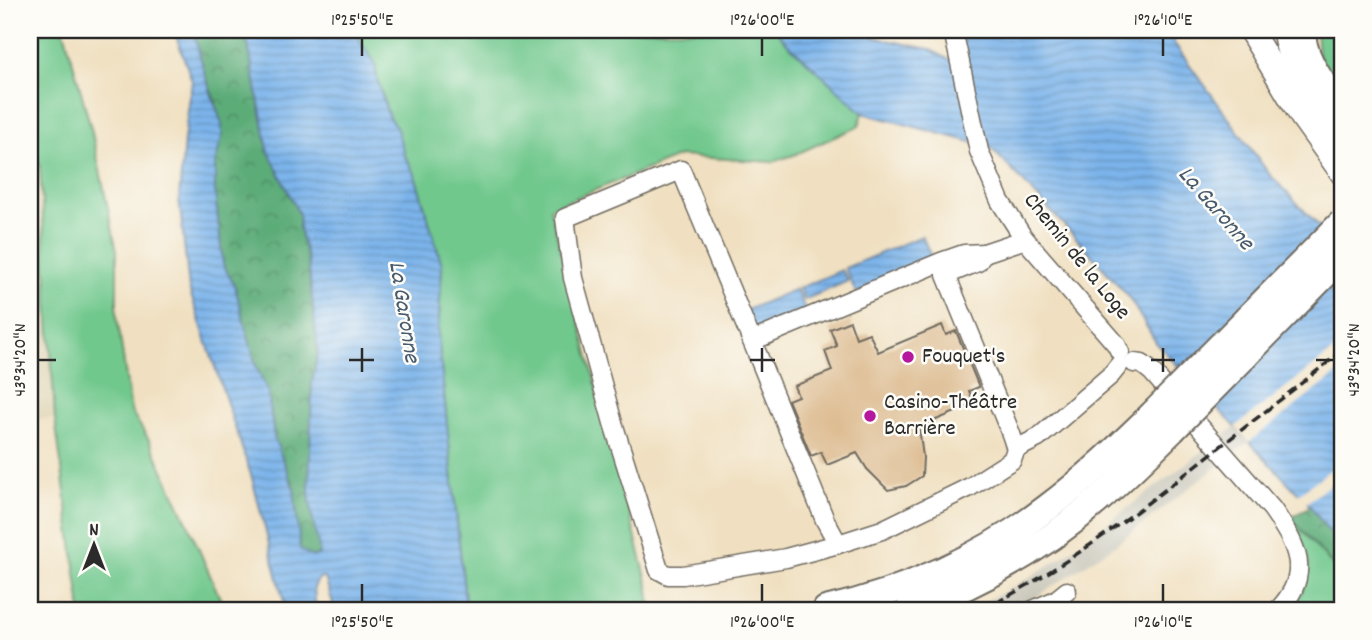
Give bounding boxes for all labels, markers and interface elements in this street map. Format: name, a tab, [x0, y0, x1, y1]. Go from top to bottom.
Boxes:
text: 1°25'50"E	[331, 9, 393, 34]
text: 1°26'00"E	[730, 9, 794, 34]
text: 1°26'10"E	[1134, 9, 1192, 34]
water label: La Garonne	[1169, 159, 1262, 260]
street label: Chemin de la Loge	[1014, 186, 1138, 328]
water label: La Garonne	[378, 259, 428, 367]
text: 43°34'20"N	[9, 323, 34, 397]
text: 43°34'20"N	[1343, 323, 1368, 397]
place label: Fouquet's	[922, 341, 1005, 374]
marker: Fouquet's	[900, 349, 916, 365]
place label: Casino-Théâtre Barrière	[884, 387, 1017, 446]
marker: Casino-Théâtre Barrière	[862, 408, 878, 424]
north arrow	[60, 510, 130, 580]
text: N	[89, 518, 99, 545]
text: 1°25'50"E	[331, 611, 393, 636]
text: 1°26'00"E	[730, 611, 794, 636]
text: 1°26'10"E	[1134, 611, 1192, 636]

